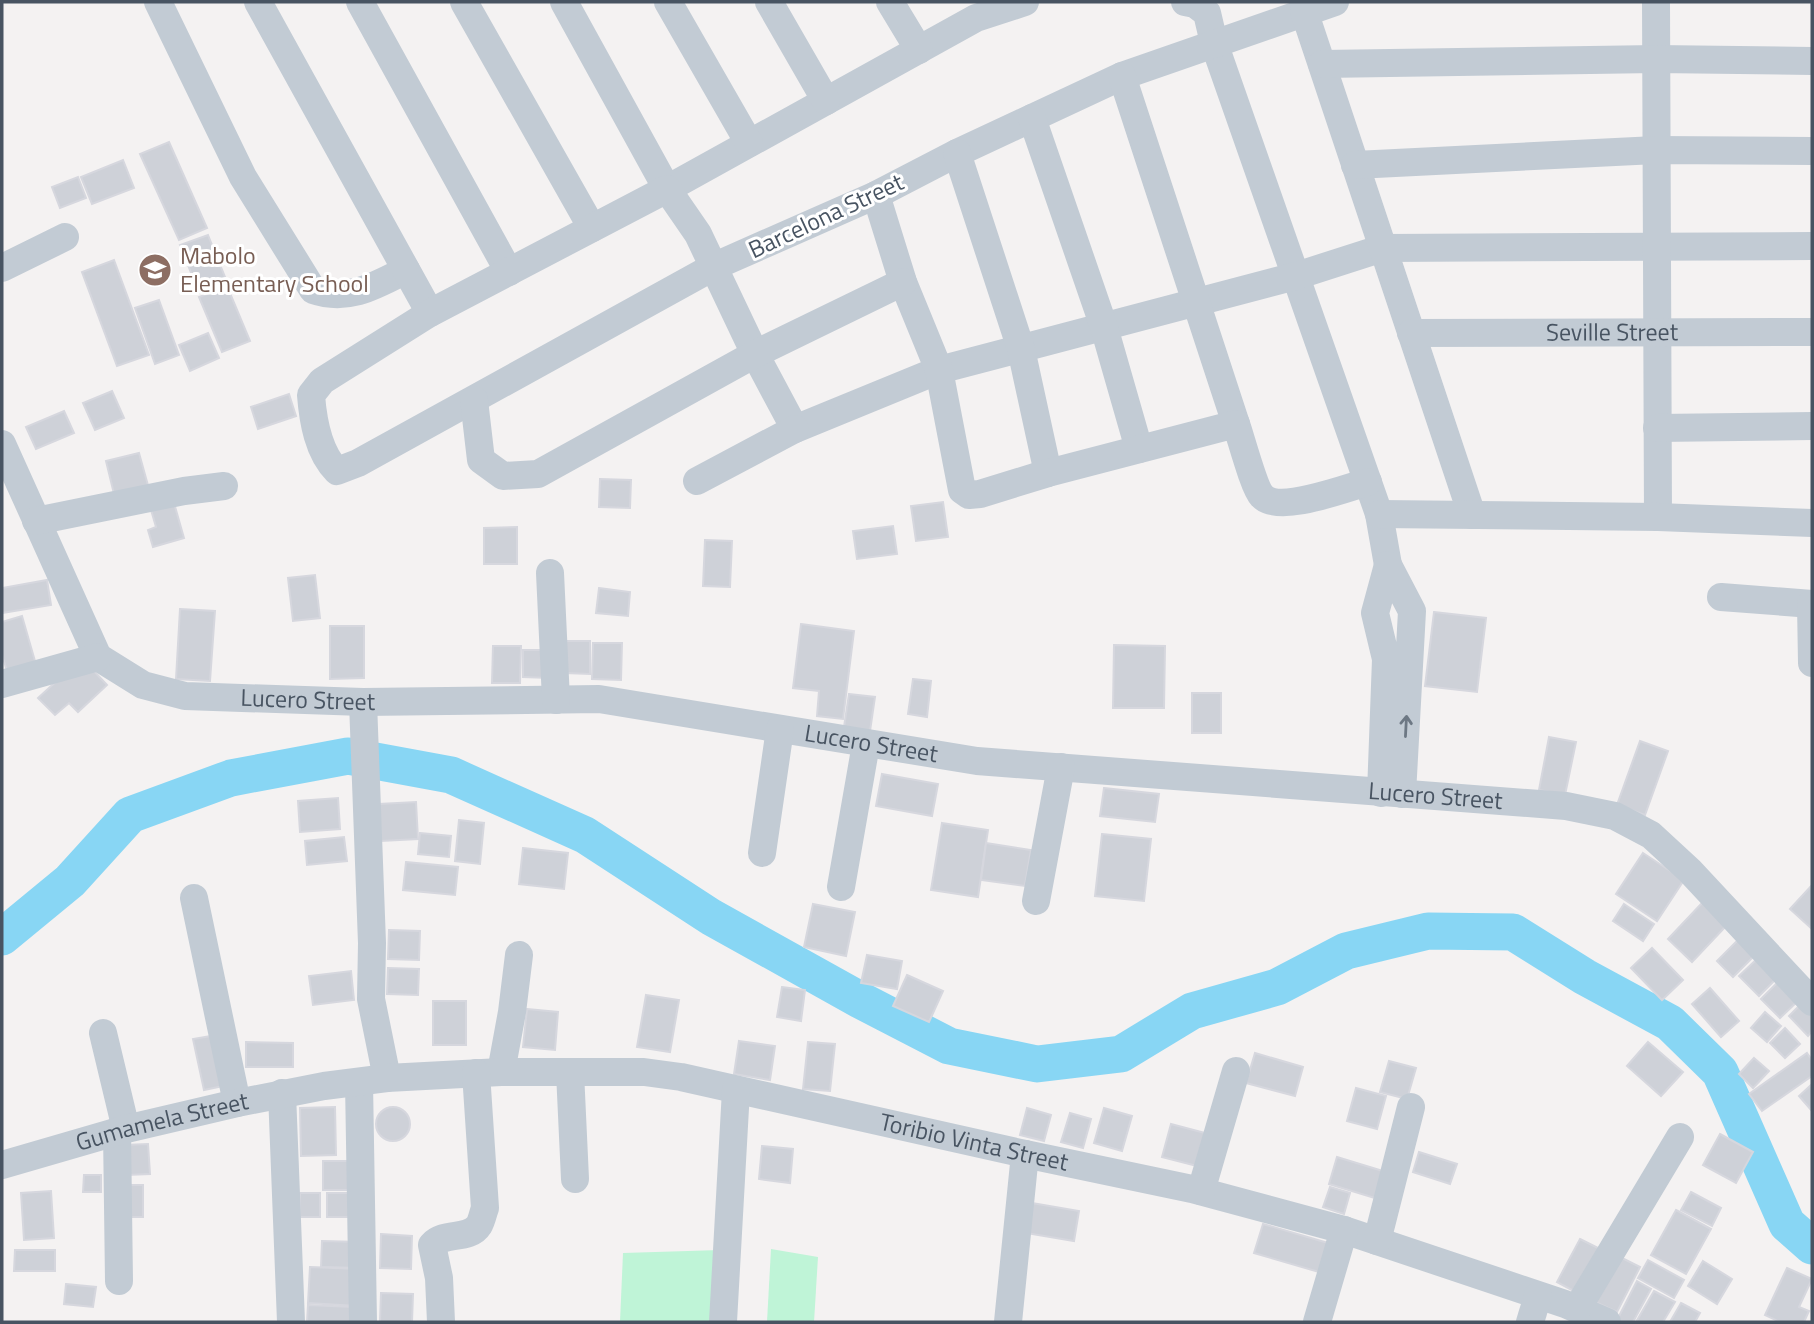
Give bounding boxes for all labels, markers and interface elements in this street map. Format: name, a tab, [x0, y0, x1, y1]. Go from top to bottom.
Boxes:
street label: Barcelona Street	[742, 163, 910, 267]
place label: Mabolo Elementary School	[180, 237, 369, 301]
school or university icon: Mabolo Elementary School	[136, 251, 174, 289]
street label: Seville Street	[1546, 313, 1679, 350]
street label: Lucero Street	[240, 679, 376, 719]
street label: Lucero Street	[802, 714, 941, 771]
one-way arrow	[1400, 715, 1413, 738]
street label: Lucero Street	[1367, 772, 1505, 818]
street label: Gumamela Street	[71, 1082, 252, 1160]
street label: Toribio Vinta Street	[876, 1103, 1072, 1180]

